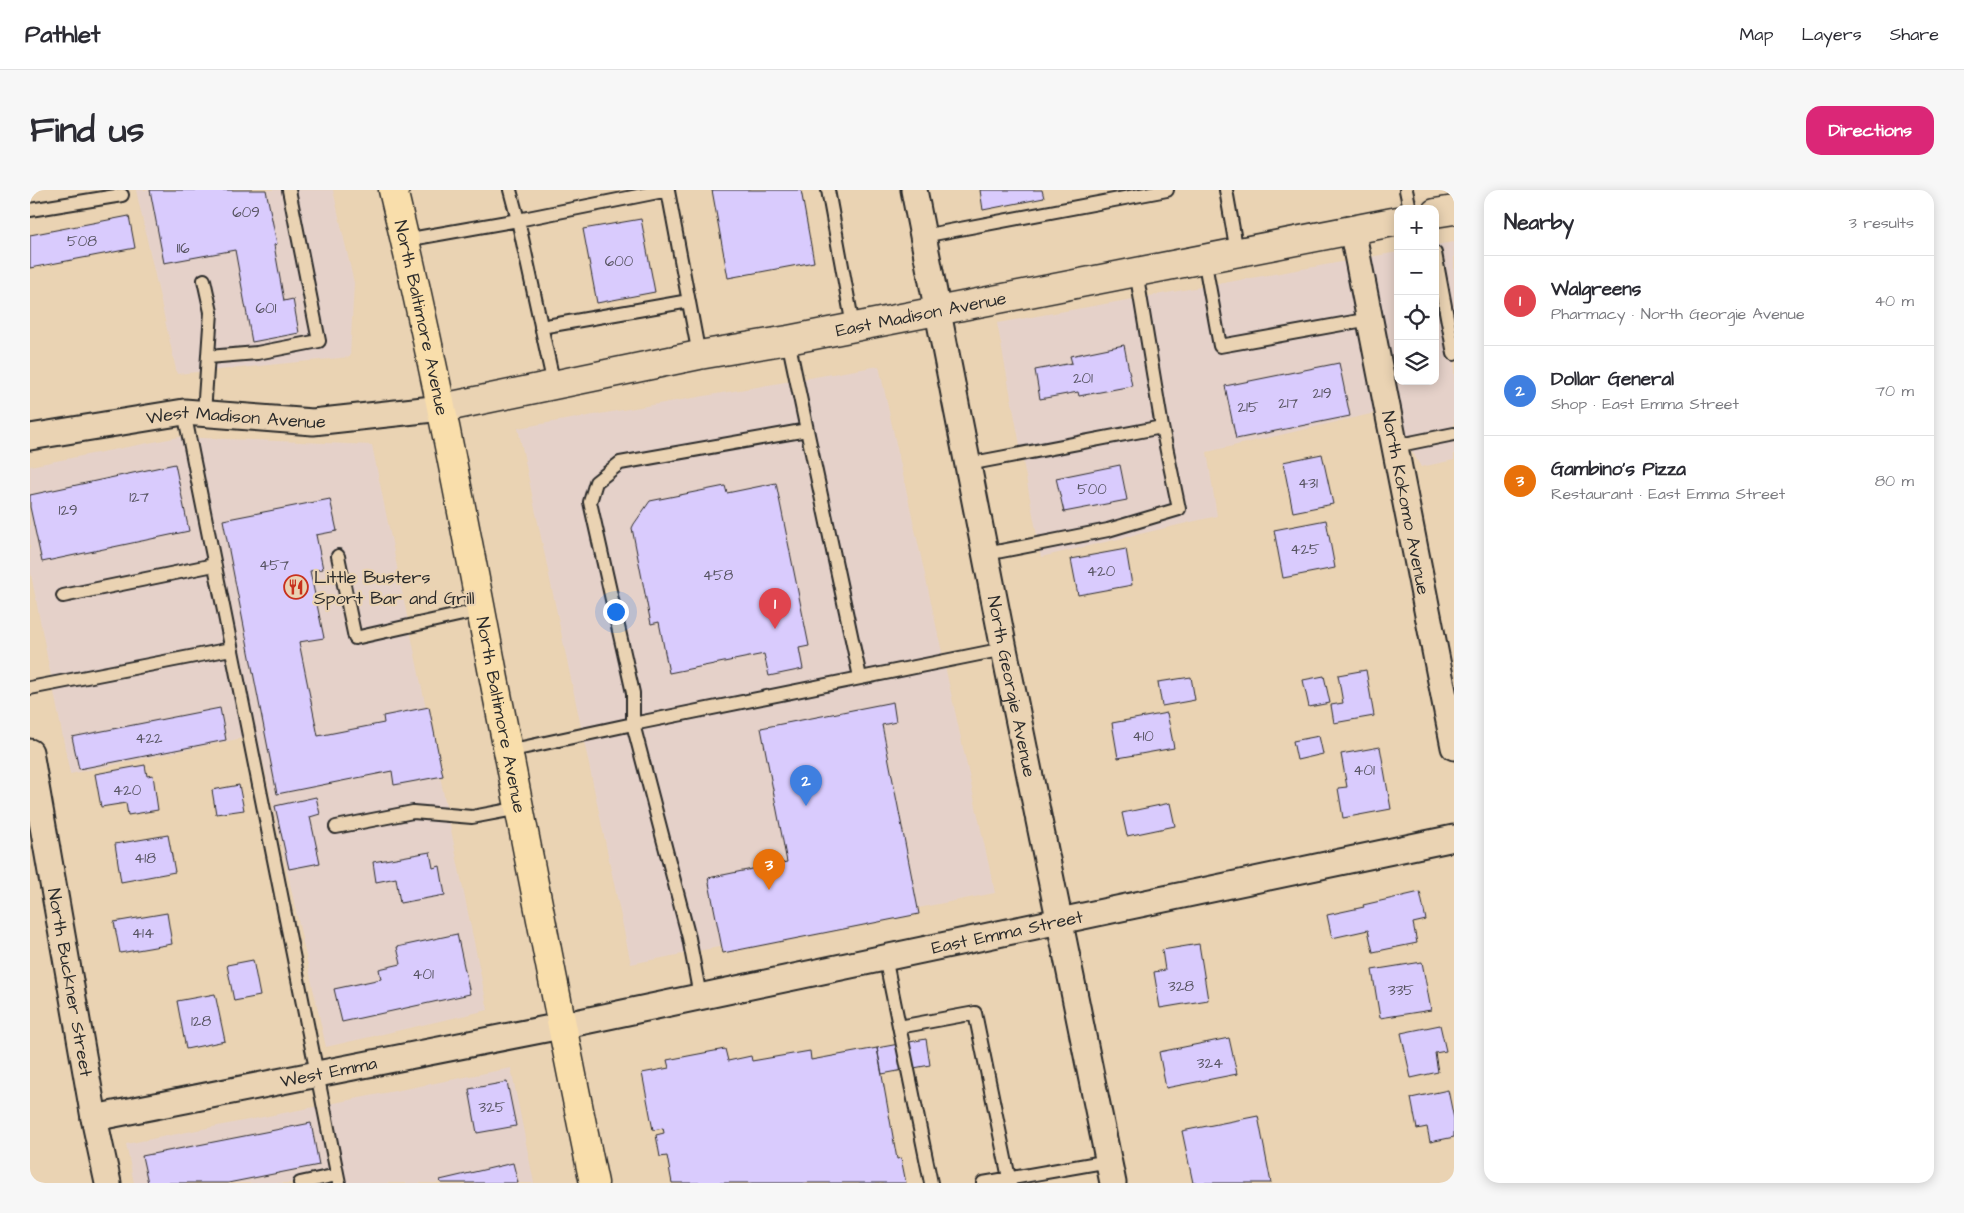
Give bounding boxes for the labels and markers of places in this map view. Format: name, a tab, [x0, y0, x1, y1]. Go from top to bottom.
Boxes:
place label: Little Busters Sport Bar and Grill	[314, 565, 475, 611]
restaurant icon: Little Busters Sport Bar and Grill	[283, 574, 309, 600]
pin: 1	[759, 588, 791, 629]
pin: 2	[790, 765, 822, 806]
pin: 3	[753, 849, 785, 890]

